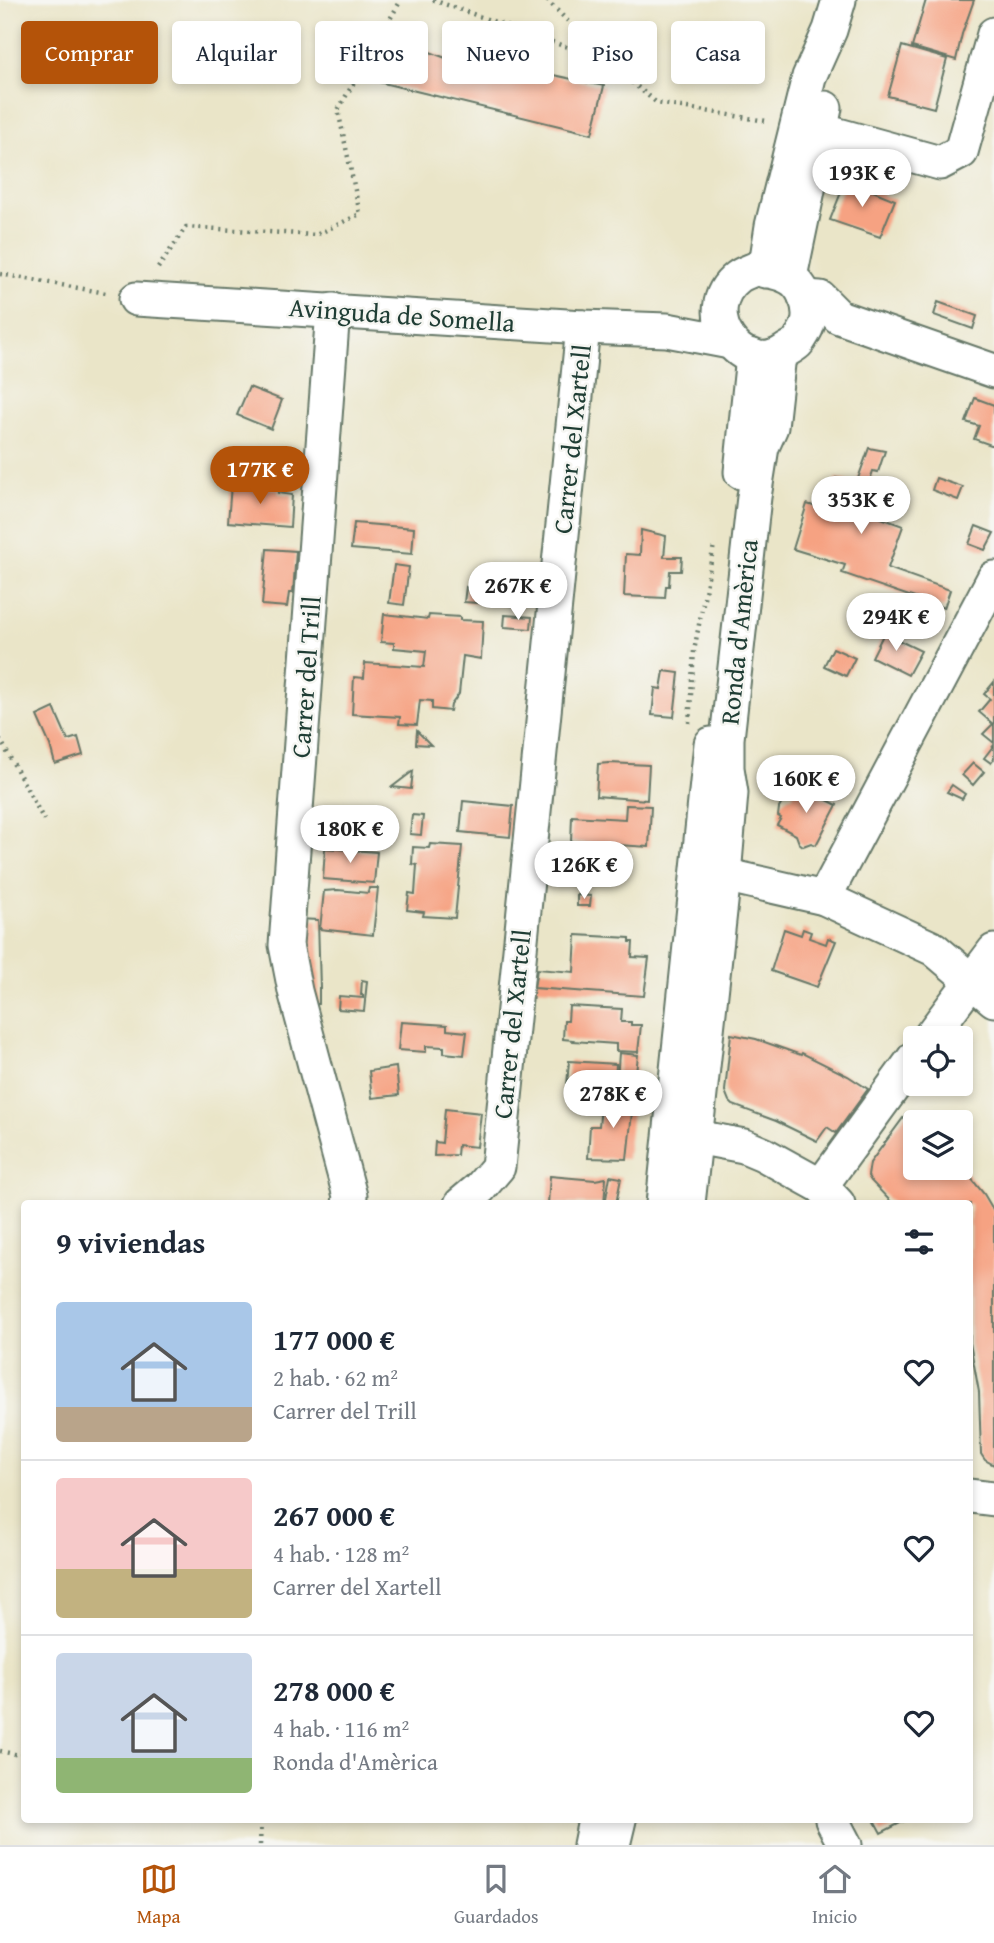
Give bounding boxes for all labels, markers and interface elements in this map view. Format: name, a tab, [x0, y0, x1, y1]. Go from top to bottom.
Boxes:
chip: Comprar	[21, 21, 158, 84]
chip: Alquilar	[172, 21, 301, 84]
chip: Filtros	[315, 21, 428, 84]
chip: Nuevo	[442, 21, 554, 84]
chip: Piso	[568, 21, 657, 84]
chip: Casa	[671, 21, 765, 84]
pin: 193K €	[805, 150, 919, 209]
text: 193K €	[828, 155, 896, 188]
street label: Avinguda de Somella	[288, 287, 517, 342]
street label: Carrer del Xartell	[542, 342, 601, 536]
pin: 177K €	[203, 447, 317, 506]
text: 177K €	[226, 452, 294, 485]
pin: 353K €	[804, 476, 918, 536]
text: 353K €	[827, 482, 895, 515]
street label: Ronda d'Amèrica	[709, 537, 768, 727]
pin: 267K €	[461, 562, 575, 622]
text: 267K €	[484, 568, 552, 601]
pin: 294K €	[839, 594, 953, 653]
street label: Carrer del Trill	[280, 595, 331, 759]
text: 294K €	[862, 599, 930, 632]
pin: 160K €	[749, 756, 863, 815]
text: 160K €	[772, 761, 840, 794]
pin: 180K €	[293, 806, 407, 865]
text: 180K €	[316, 811, 384, 844]
pin: 126K €	[527, 842, 641, 901]
text: 126K €	[550, 847, 618, 880]
street label: Carrer del Xartell	[482, 927, 541, 1121]
map controls	[903, 1026, 973, 1180]
button: locate	[903, 1026, 973, 1096]
pin: 278K €	[556, 1070, 670, 1130]
text: 278K €	[579, 1076, 647, 1109]
button: layers	[903, 1110, 973, 1180]
text: 9 viviendas	[56, 1220, 205, 1264]
icon: filters	[900, 1223, 938, 1261]
text: 177 000 €	[273, 1317, 395, 1361]
icon: home	[112, 1330, 196, 1414]
icon: heart	[900, 1353, 938, 1391]
text: 2 hab. · 62 m²	[273, 1361, 398, 1394]
text: Carrer del Trill	[273, 1394, 417, 1427]
text: 267 000 €	[273, 1493, 395, 1537]
icon: home	[112, 1506, 196, 1590]
icon: heart	[900, 1529, 938, 1567]
text: 4 hab. · 128 m²	[273, 1537, 409, 1570]
text: Carrer del Xartell	[273, 1570, 441, 1603]
text: 278 000 €	[273, 1668, 395, 1712]
icon: home	[112, 1681, 196, 1765]
icon: heart	[900, 1704, 938, 1742]
text: 4 hab. · 116 m²	[273, 1712, 409, 1745]
text: Ronda d'Amèrica	[273, 1745, 438, 1778]
tab: Mapa	[137, 1860, 181, 1930]
tab: Guardados	[454, 1860, 539, 1930]
tab: Inicio	[812, 1860, 857, 1930]

